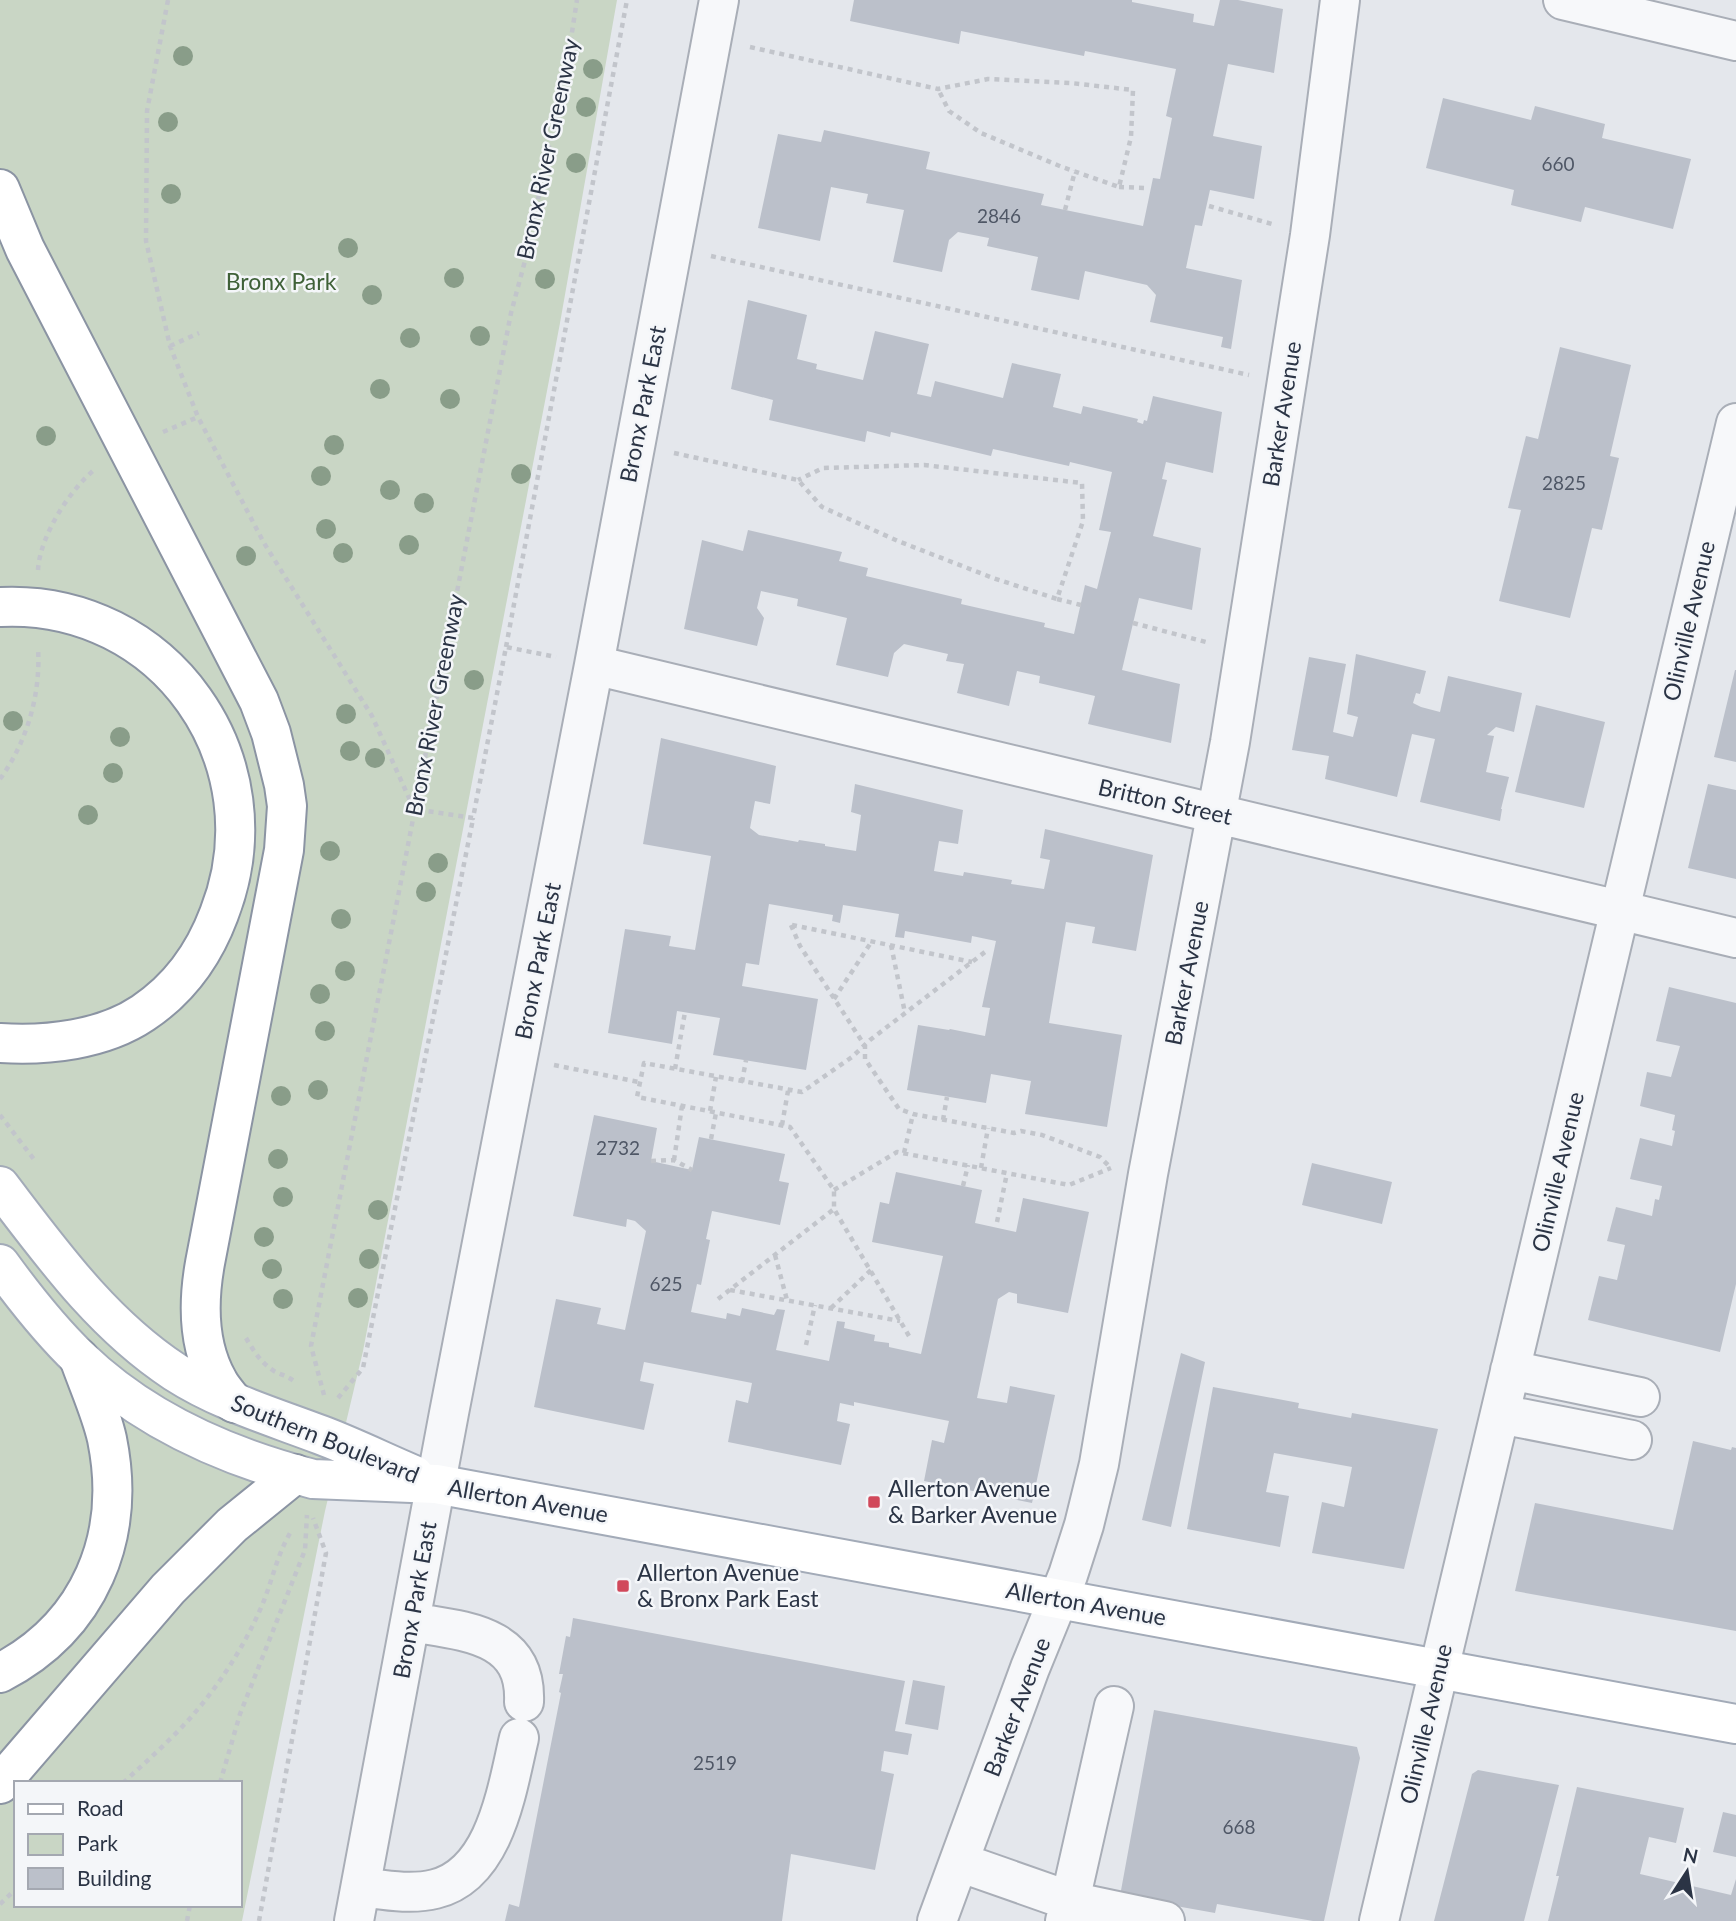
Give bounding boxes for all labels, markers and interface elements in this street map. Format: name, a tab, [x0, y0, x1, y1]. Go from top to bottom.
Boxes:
street label: Bronx River Greenway	[510, 35, 584, 262]
house number: 660	[1541, 152, 1575, 175]
house number: 2846	[977, 204, 1021, 227]
park label: Bronx Park	[226, 267, 337, 295]
street label: Bronx Park East	[613, 322, 671, 485]
street label: Barker Avenue	[1256, 339, 1306, 489]
house number: 2825	[1542, 471, 1586, 494]
street label: Olinville Avenue	[1656, 538, 1720, 704]
street label: Bronx River Greenway	[399, 591, 469, 818]
street label: Britton Street	[1096, 772, 1236, 830]
street label: Bronx Park East	[508, 879, 566, 1042]
street label: Barker Avenue	[1158, 898, 1214, 1048]
street label: Olinville Avenue	[1525, 1089, 1589, 1255]
house number: 2732	[596, 1136, 640, 1159]
house number: 625	[649, 1272, 683, 1295]
street label: Southern Boulevard	[227, 1388, 423, 1489]
street label: Allerton Avenue	[446, 1472, 610, 1528]
place label: Allerton Avenue & Barker Avenue	[888, 1474, 1057, 1528]
marker: Allerton Avenue & Barker Avenue	[866, 1494, 882, 1510]
street label: Bronx Park East	[386, 1518, 442, 1681]
place label: Allerton Avenue & Bronx Park East	[637, 1558, 819, 1612]
street label: Allerton Avenue	[1004, 1575, 1168, 1631]
marker: Allerton Avenue & Bronx Park East	[615, 1578, 631, 1594]
street label: Barker Avenue	[977, 1633, 1055, 1780]
street label: Olinville Avenue	[1393, 1641, 1457, 1807]
house number: 2519	[693, 1751, 737, 1774]
legend	[14, 1781, 242, 1907]
text: Road	[77, 1795, 124, 1820]
house number: 668	[1222, 1815, 1256, 1838]
text: Park	[77, 1830, 118, 1855]
north arrow	[1652, 1837, 1722, 1907]
text: N	[1681, 1842, 1700, 1868]
text: Building	[77, 1865, 152, 1890]

